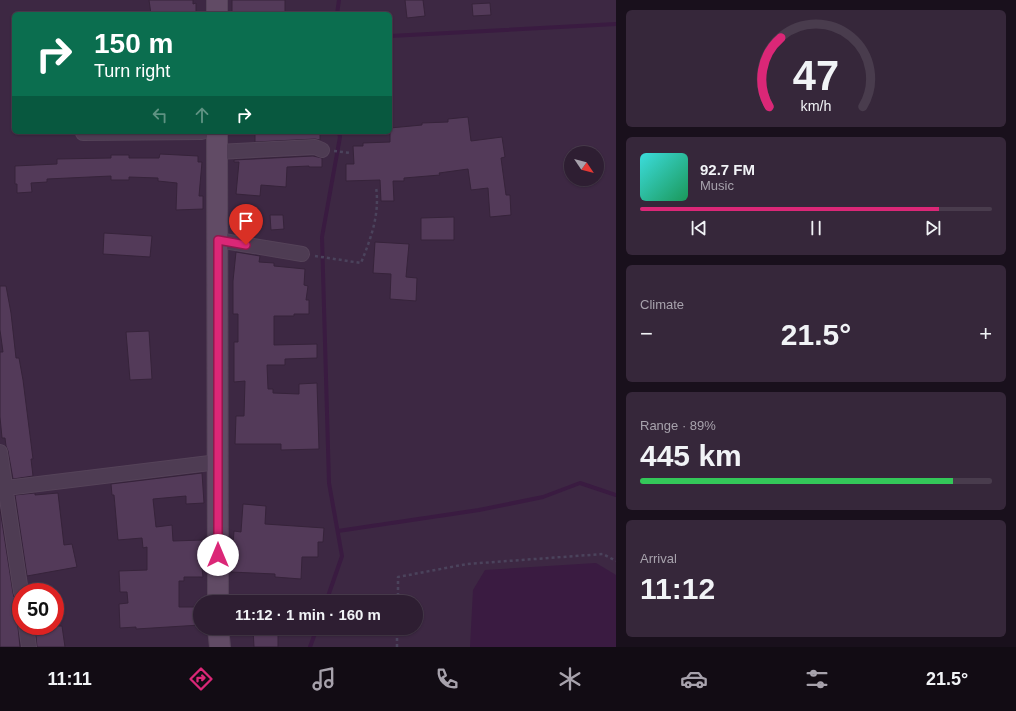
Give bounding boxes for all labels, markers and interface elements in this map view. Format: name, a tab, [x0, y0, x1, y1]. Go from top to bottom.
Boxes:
icon: right	[28, 28, 80, 80]
text: 150 m	[94, 28, 173, 59]
text: 47	[793, 52, 839, 99]
text: Turn right	[94, 61, 170, 81]
text: km/h	[801, 97, 832, 113]
icon: left	[149, 104, 171, 126]
icon: ahead	[191, 104, 213, 126]
icon: right	[233, 104, 255, 126]
north arrow	[564, 146, 604, 186]
map controls	[564, 146, 604, 186]
text: 92.7 FM	[700, 161, 755, 178]
text: Music	[700, 178, 734, 193]
pin	[229, 204, 263, 245]
icon: arrive	[235, 210, 257, 232]
icon: previous	[688, 217, 710, 239]
icon: pause	[805, 217, 827, 239]
icon: next	[922, 217, 944, 239]
text: Climate	[640, 297, 684, 312]
text: 21.5°	[781, 318, 851, 351]
text: −	[640, 321, 653, 346]
text: +	[979, 321, 992, 346]
text: Range · 89%	[640, 418, 716, 433]
text: 445 km	[640, 439, 742, 472]
position arrow	[197, 534, 239, 576]
text: Arrival	[640, 551, 677, 566]
text: 11:12	[640, 572, 715, 605]
speed limit sign: 50	[12, 583, 64, 635]
text: 11:12 · 1 min · 160 m	[235, 606, 381, 623]
icon: directions	[187, 665, 215, 693]
icon: music	[310, 665, 338, 693]
icon: phone	[433, 665, 461, 693]
icon: climate	[556, 665, 584, 693]
icon: car	[680, 665, 708, 693]
icon: filters	[803, 665, 831, 693]
text: 11:11	[48, 669, 92, 689]
text: 21.5°	[926, 669, 968, 689]

